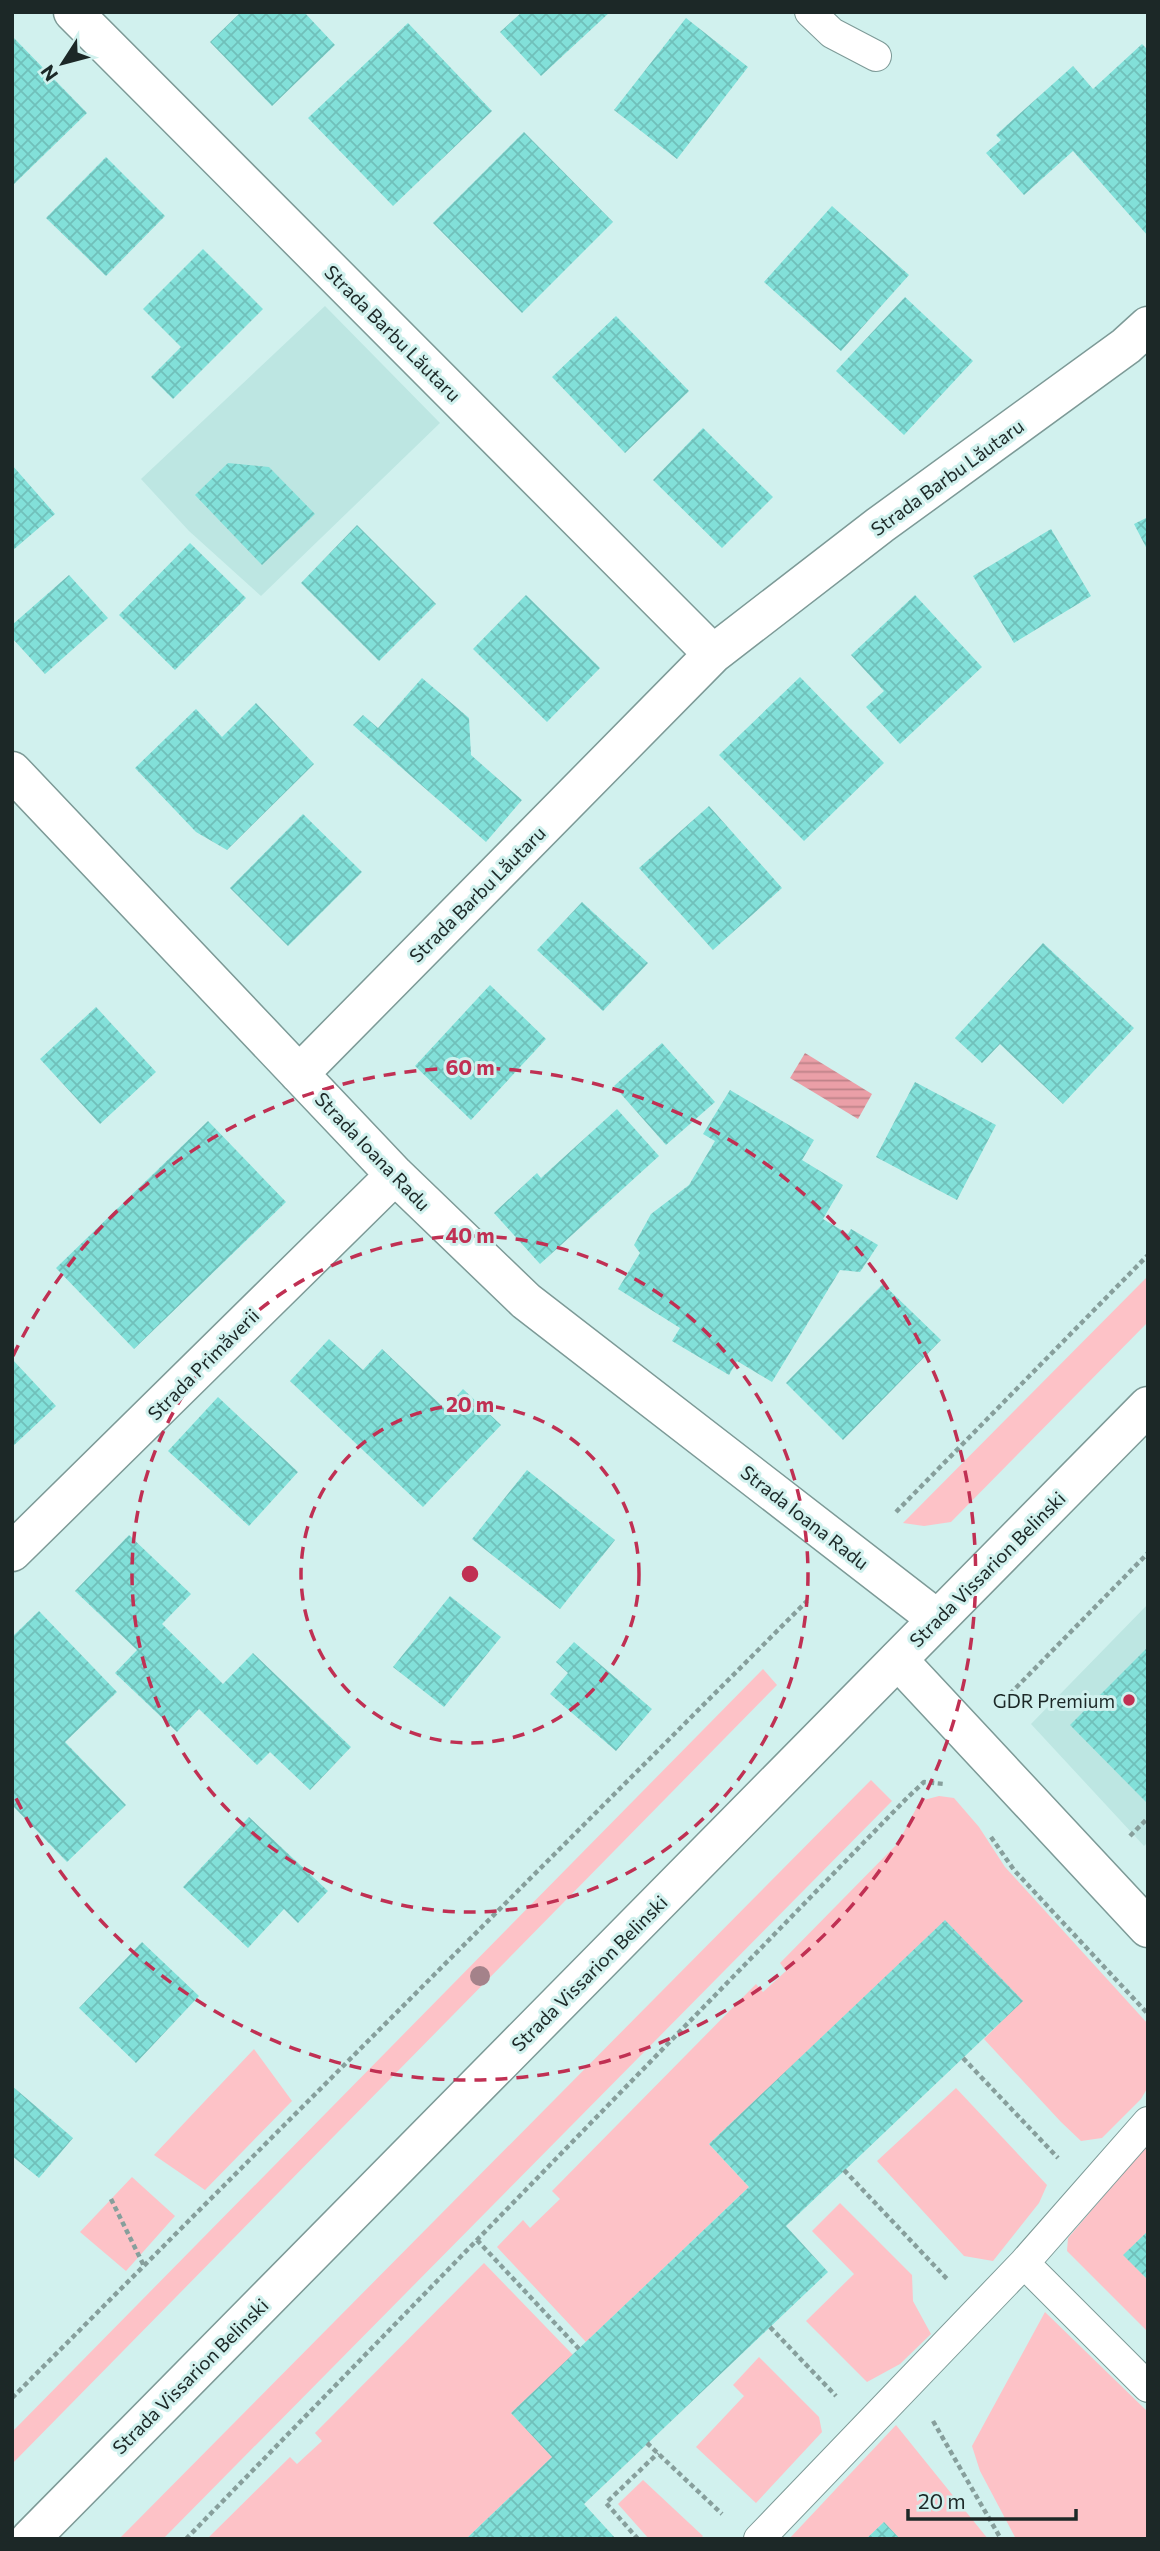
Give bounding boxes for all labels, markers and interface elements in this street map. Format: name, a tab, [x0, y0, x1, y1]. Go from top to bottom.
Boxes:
north arrow	[28, 28, 98, 98]
text: N	[35, 61, 62, 86]
street label: Strada Barbu Lăutaru	[320, 260, 466, 406]
street label: Strada Barbu Lăutaru	[866, 414, 1028, 540]
street label: Strada Barbu Lăutaru	[404, 821, 550, 967]
text: 60 m	[445, 1054, 495, 1079]
street label: Strada Ioana Radu	[311, 1087, 435, 1215]
text: 40 m	[445, 1222, 495, 1247]
street label: Strada Primăverii	[143, 1304, 263, 1424]
text: 20 m	[446, 1391, 494, 1416]
street label: Strada Ioana Radu	[736, 1460, 874, 1574]
street label: Strada Vissarion Belinski	[904, 1486, 1070, 1652]
centre of rings	[458, 1562, 482, 1586]
place label: GDR Premium	[993, 1689, 1115, 1712]
marker: GDR Premium	[1121, 1692, 1137, 1708]
street label: Strada Vissarion Belinski	[506, 1890, 672, 2056]
street label: Strada Vissarion Belinski	[107, 2293, 273, 2459]
scale bar	[908, 2478, 1076, 2522]
text: 20 m	[918, 2488, 966, 2513]

